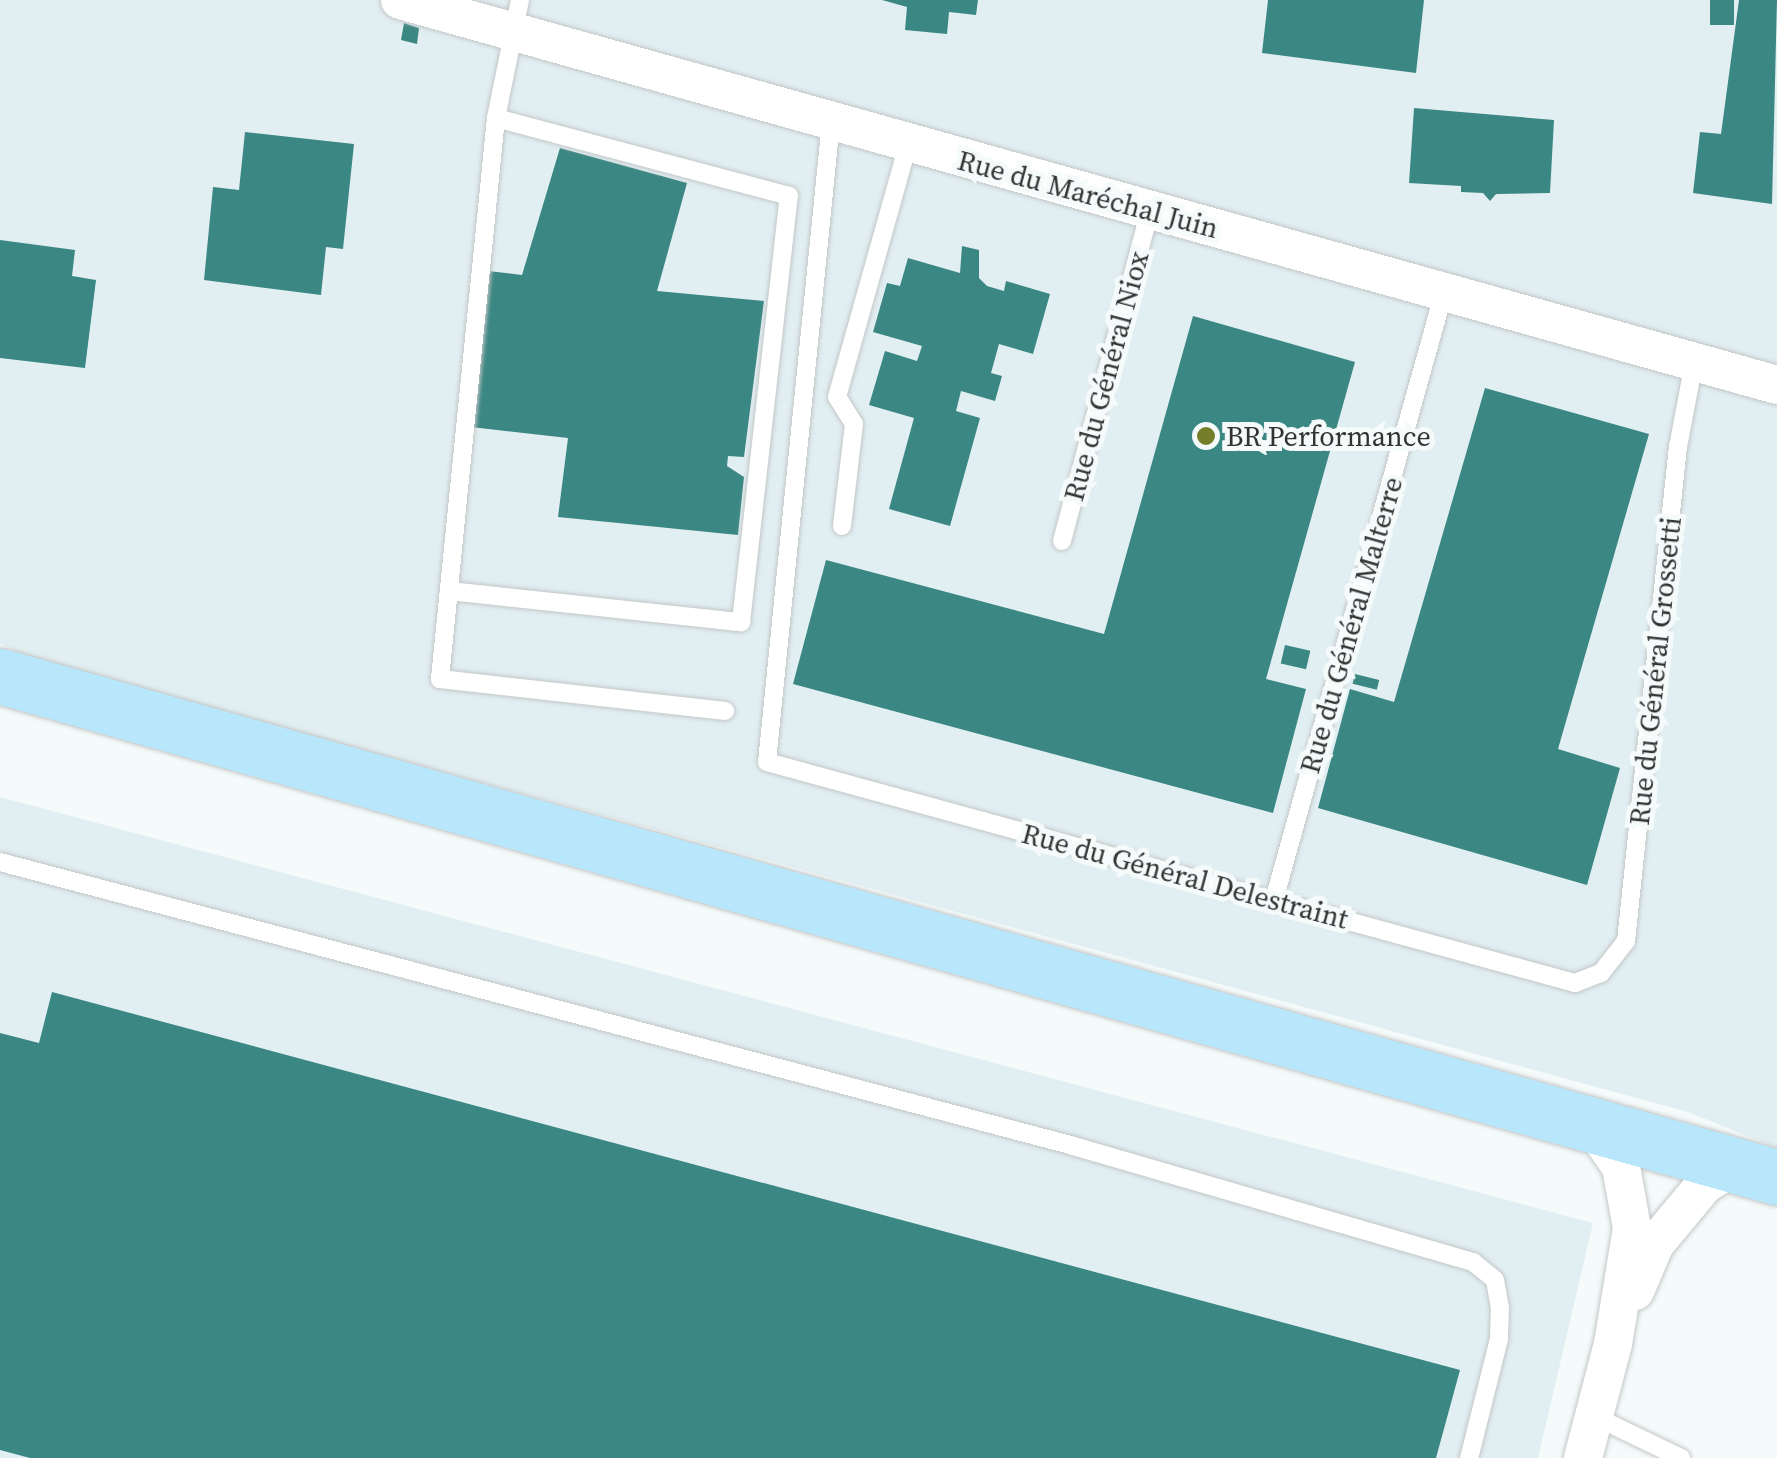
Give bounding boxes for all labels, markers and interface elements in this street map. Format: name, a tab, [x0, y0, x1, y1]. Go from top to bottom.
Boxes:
street label: Rue du Maréchal Juin	[954, 143, 1222, 245]
street label: Rue du Général Niox	[1057, 248, 1155, 504]
place label: BR Performance	[1226, 419, 1431, 453]
marker: BR Performance	[1195, 425, 1217, 447]
street label: Rue du Général Malterre	[1293, 473, 1409, 777]
street label: Rue du Général Grossetti	[1622, 515, 1688, 827]
street label: Rue du Général Delestraint	[1018, 816, 1352, 936]

